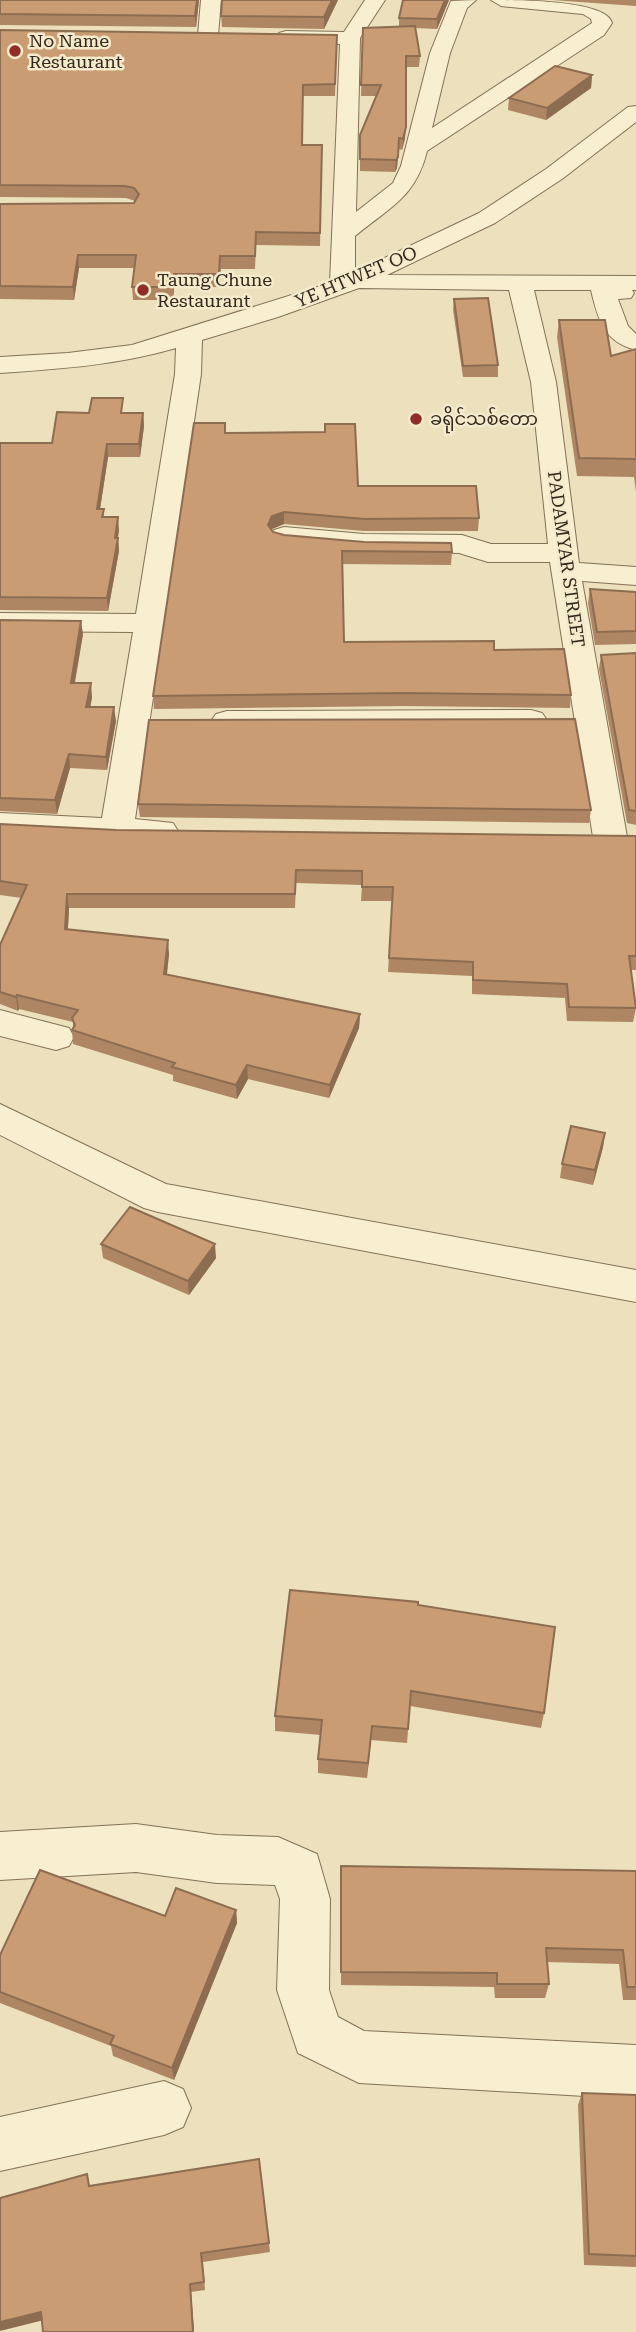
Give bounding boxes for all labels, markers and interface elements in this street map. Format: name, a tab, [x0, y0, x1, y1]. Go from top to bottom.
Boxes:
place label: No Name Restaurant	[29, 30, 123, 72]
marker: No Name Restaurant	[7, 43, 23, 59]
street label: YE HTWET OO	[292, 241, 420, 312]
place label: Taung Chune Restaurant	[157, 269, 272, 311]
marker: Taung Chune Restaurant	[135, 282, 151, 298]
place label: ခရိုင်သစ်တော	[430, 405, 538, 434]
marker: ခရိုင်သစ်တော	[408, 411, 424, 427]
street label: PADAMYAR STREET	[544, 469, 589, 649]

